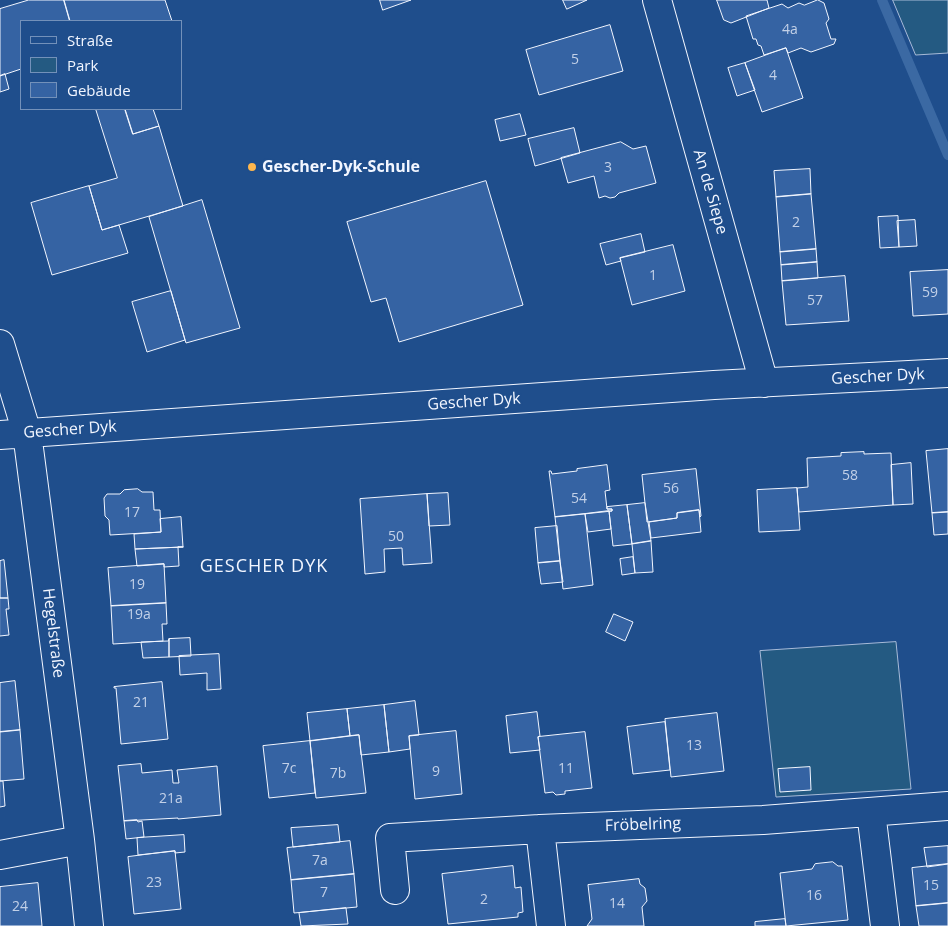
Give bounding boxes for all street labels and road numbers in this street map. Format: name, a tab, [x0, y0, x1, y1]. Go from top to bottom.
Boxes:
street label: An de Siepe	[689, 147, 731, 237]
street label: Gescher Dyk	[831, 365, 925, 389]
street label: Gescher Dyk	[427, 389, 521, 415]
street label: Gescher Dyk	[23, 417, 117, 443]
street label: Hegelstraße	[38, 587, 68, 679]
street label: Fröbelring	[605, 814, 681, 836]

